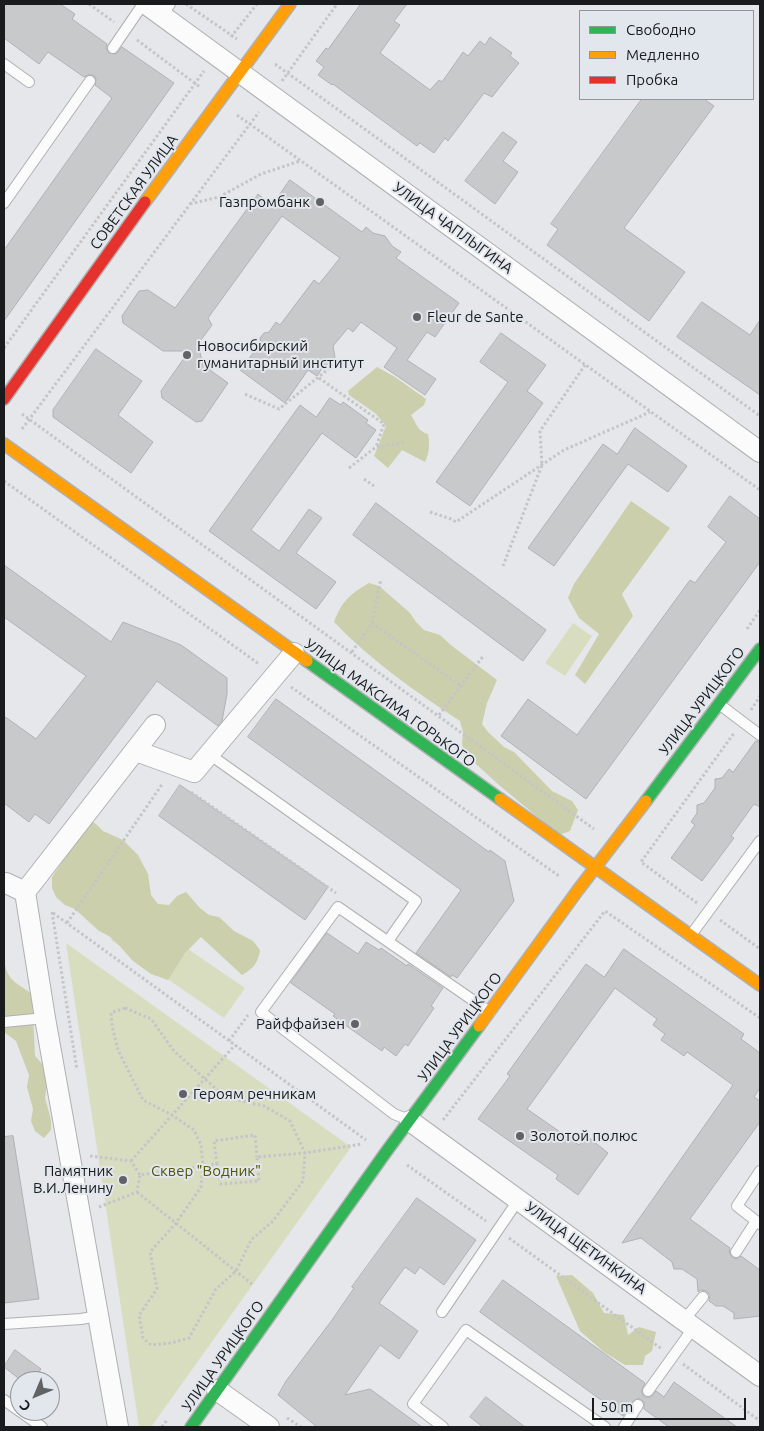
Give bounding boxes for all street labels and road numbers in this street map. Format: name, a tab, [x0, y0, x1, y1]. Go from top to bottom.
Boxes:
street label: СОВЕТСКАЯ УЛИЦА	[86, 131, 182, 253]
street label: УЛИЦА ЧАПЛЫГИНА	[390, 179, 516, 277]
street label: УЛИЦА МАКСИМА ГОРЬКОГО	[301, 635, 479, 771]
street label: УЛИЦА УРИЦКОГО	[655, 643, 749, 759]
street label: УЛИЦА УРИЦКОГО	[414, 969, 506, 1085]
street label: УЛИЦА ЩЕТИНКИНА	[522, 1198, 650, 1298]
street label: УЛИЦА УРИЦКОГО	[178, 1297, 268, 1415]

